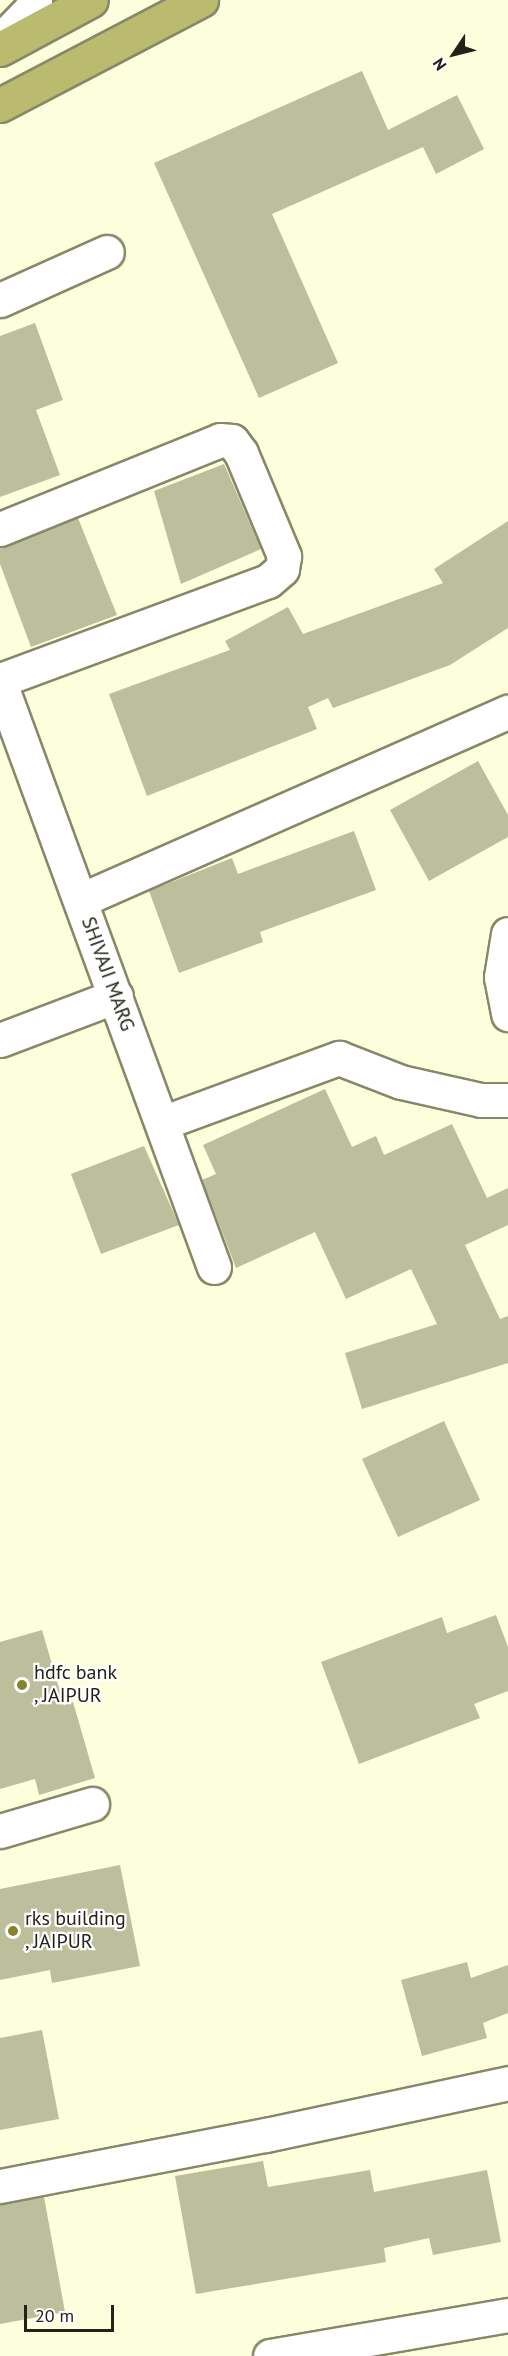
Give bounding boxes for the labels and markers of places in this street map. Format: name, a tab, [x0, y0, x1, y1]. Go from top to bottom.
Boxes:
place label: hdfc bank , JAIPUR	[34, 1661, 117, 1708]
marker: hdfc bank , JAIPUR	[15, 1678, 29, 1692]
place label: rks building , JAIPUR	[25, 1907, 126, 1954]
marker: rks building , JAIPUR	[6, 1924, 20, 1938]

